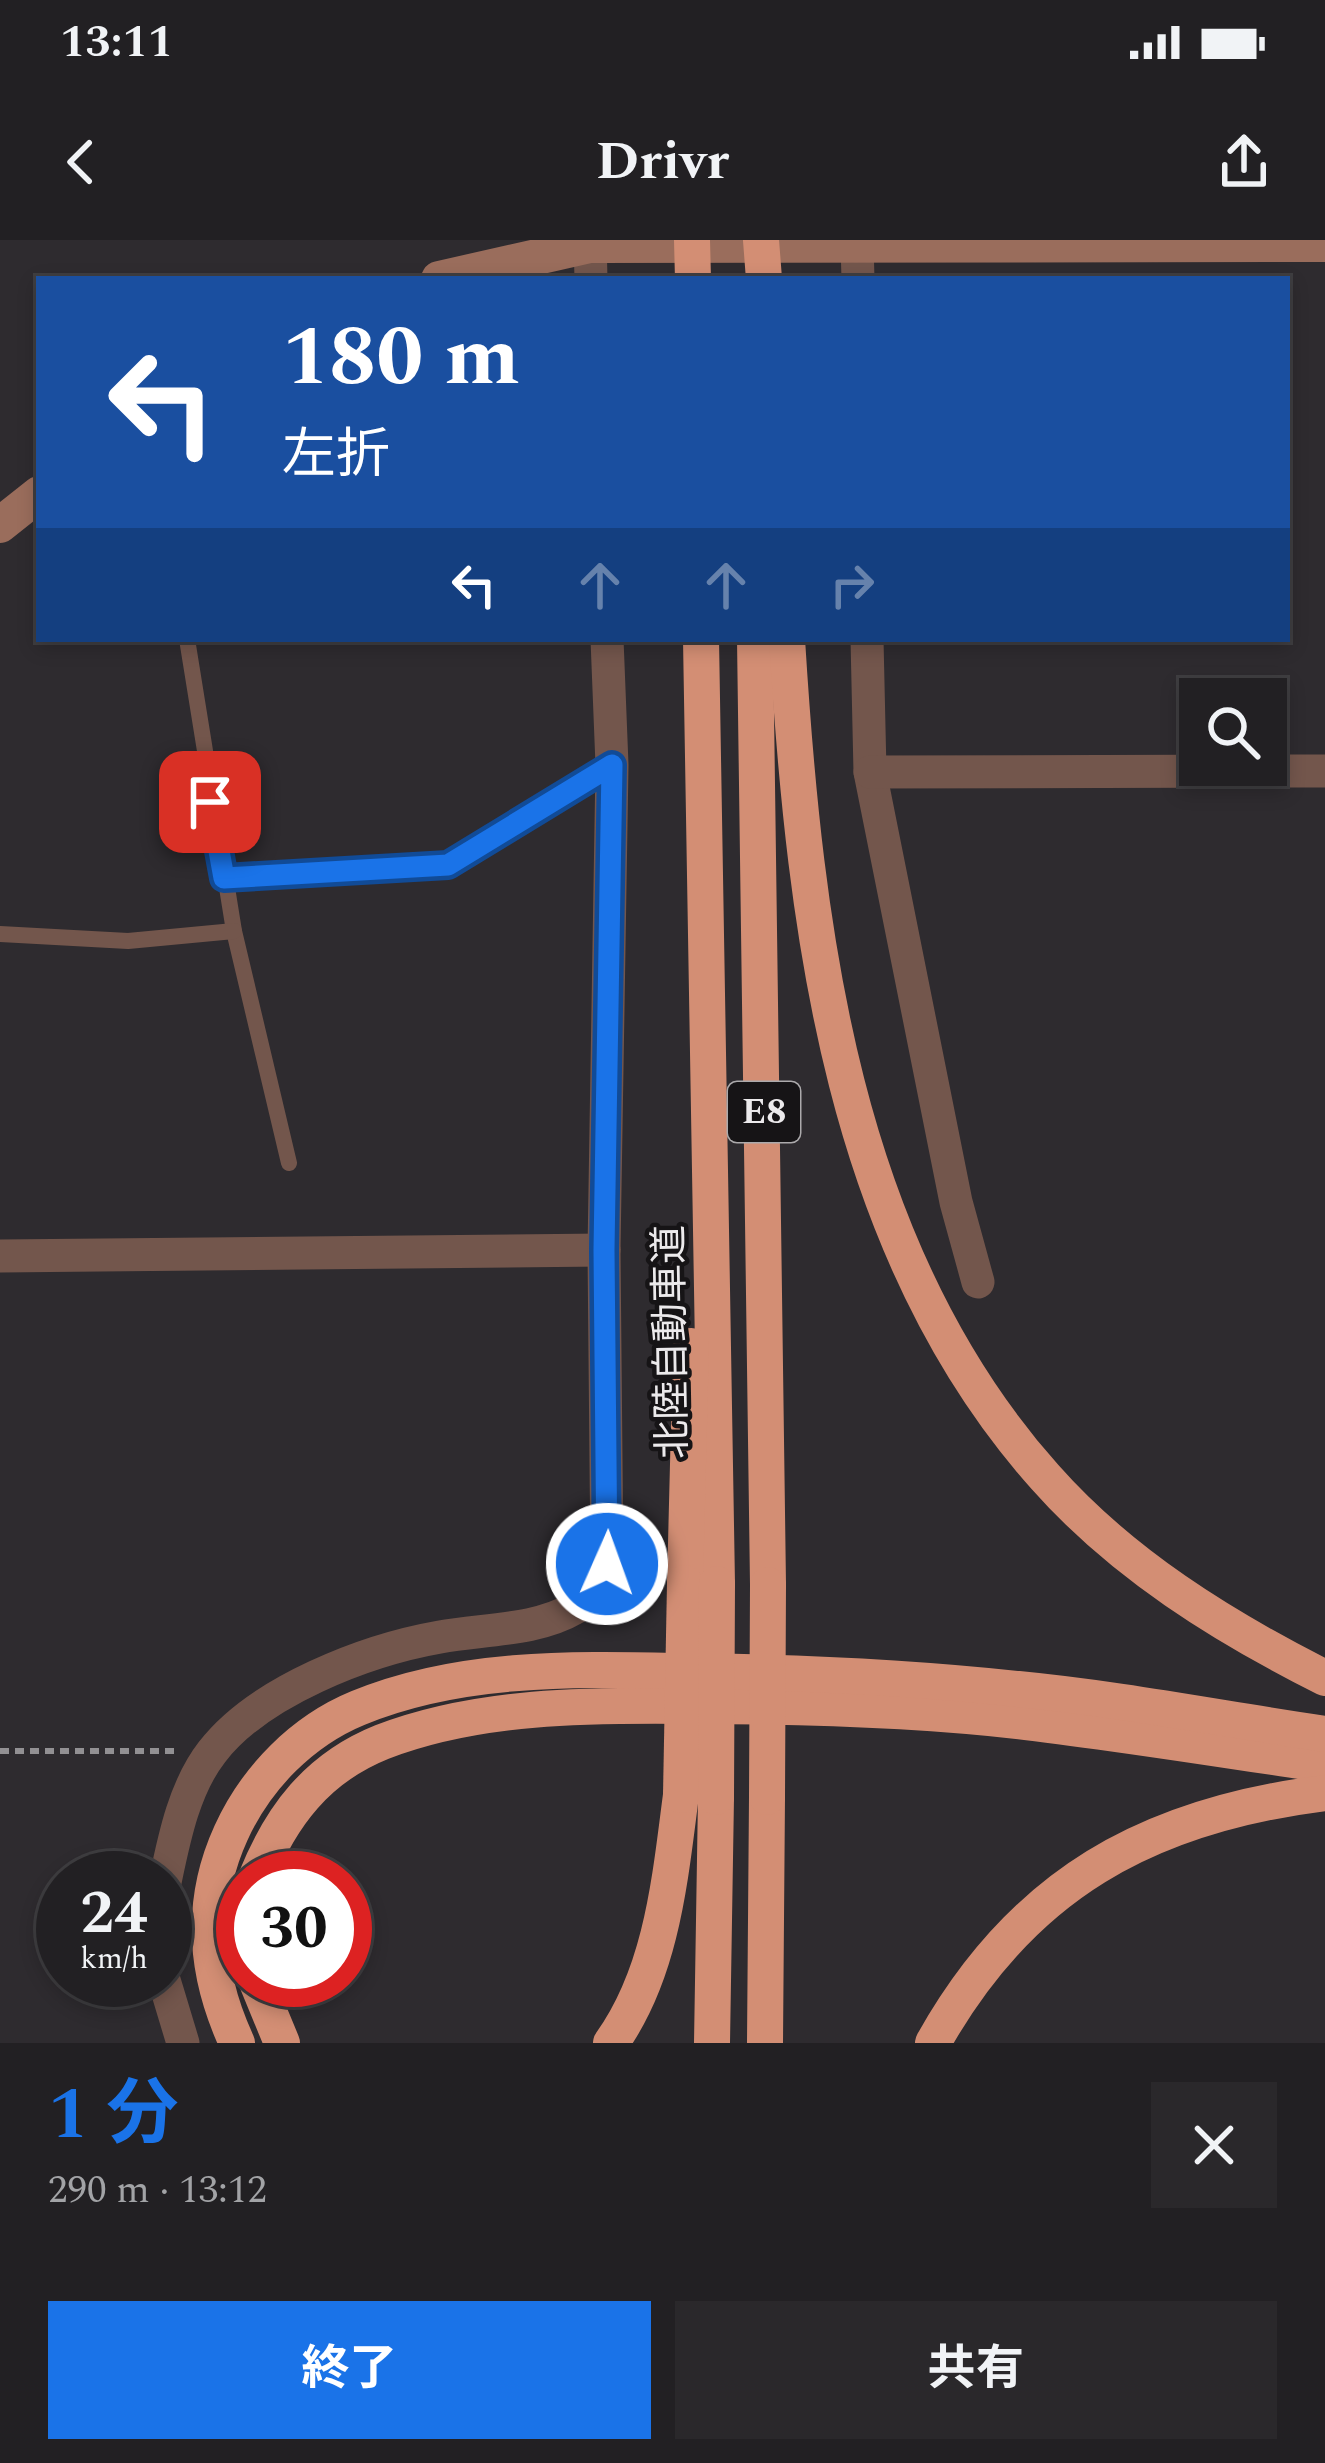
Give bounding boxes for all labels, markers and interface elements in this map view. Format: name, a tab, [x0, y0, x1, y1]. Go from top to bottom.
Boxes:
text: 13:11	[60, 8, 173, 77]
text: Drivr	[596, 121, 729, 203]
icon: back	[48, 129, 114, 195]
icon: share	[1211, 129, 1277, 195]
text: 180 m	[282, 294, 520, 422]
icon: left	[84, 324, 240, 480]
text: 左折	[282, 415, 390, 497]
icon: left	[441, 552, 507, 618]
icon: ahead	[567, 552, 633, 618]
icon: ahead	[693, 552, 759, 618]
icon: right	[819, 552, 885, 618]
map controls	[1179, 678, 1287, 786]
button: search	[1179, 678, 1287, 786]
pin	[159, 751, 261, 853]
icon: arrive	[177, 769, 243, 835]
road number: E8	[728, 1082, 800, 1142]
street label: 北陸自動車道	[640, 1224, 704, 1460]
position arrow	[544, 1501, 670, 1627]
speed limit sign: 30	[216, 1851, 372, 2007]
text: 24	[80, 1868, 148, 1960]
text: km/h	[80, 1936, 148, 1982]
text: 1 分	[48, 2061, 178, 2170]
button: close	[1151, 2082, 1277, 2208]
text: 290 m · 13:12	[48, 2161, 267, 2220]
button: 終了	[48, 2301, 651, 2439]
button: 共有	[675, 2301, 1277, 2439]

